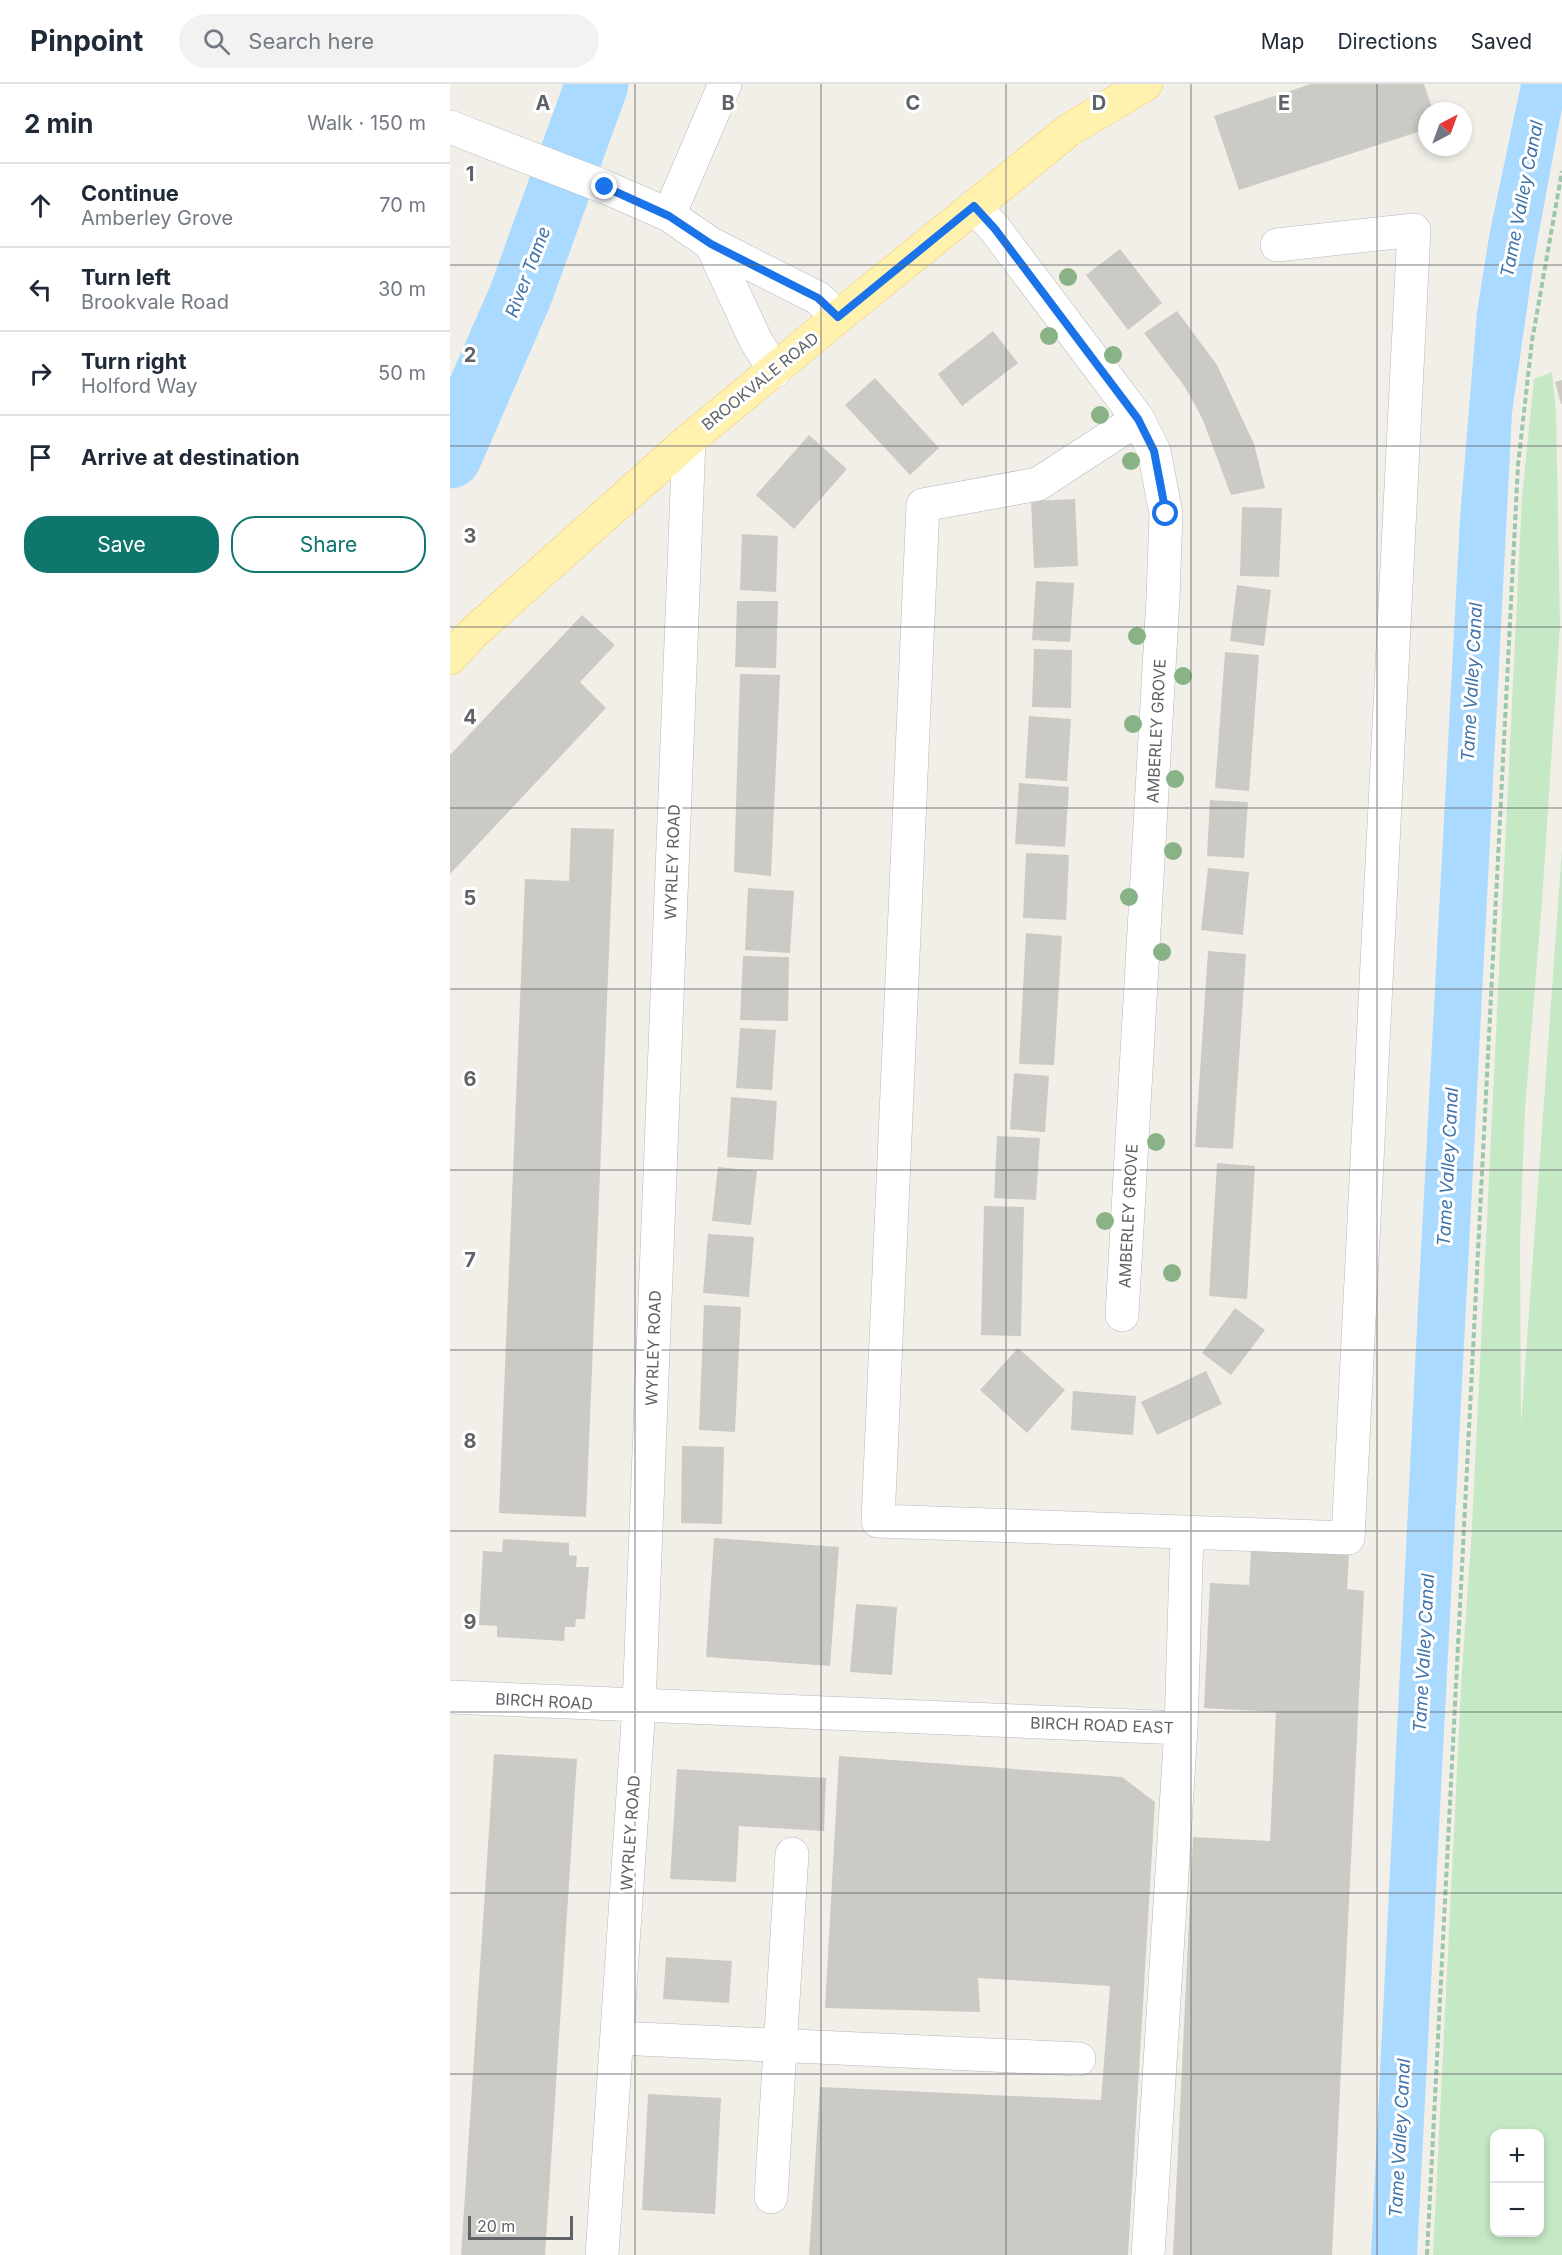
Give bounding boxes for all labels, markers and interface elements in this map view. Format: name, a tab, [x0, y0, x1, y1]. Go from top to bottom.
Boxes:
search box	[179, 14, 599, 68]
text: Pinpoint	[30, 24, 143, 58]
icon: search	[200, 25, 233, 58]
text: Search here	[248, 28, 374, 54]
text: Map	[1261, 29, 1304, 54]
text: Directions	[1337, 29, 1438, 54]
text: Saved	[1471, 29, 1532, 54]
text: A	[536, 91, 551, 115]
text: B	[721, 91, 735, 115]
text: C	[906, 91, 920, 115]
text: D	[1092, 91, 1106, 115]
text: E	[1278, 91, 1290, 115]
north arrow	[1418, 102, 1472, 156]
text: 2 min	[24, 108, 94, 139]
text: Walk · 150 m	[307, 111, 426, 135]
water label: Tame Valley Canal	[1496, 118, 1547, 279]
text: 1	[466, 162, 474, 186]
route end	[591, 173, 617, 199]
text: Continue	[81, 180, 179, 206]
icon: ahead	[24, 189, 57, 222]
text: 70 m	[379, 193, 426, 217]
text: Amberley Grove	[81, 206, 233, 230]
water label: River Tame	[501, 224, 554, 320]
text: Turn left	[81, 264, 171, 290]
icon: left	[24, 273, 57, 306]
text: 30 m	[378, 277, 426, 301]
text: Brookvale Road	[81, 290, 229, 314]
street label: BROOKVALE ROAD	[697, 328, 823, 434]
text: 2	[464, 343, 476, 367]
text: Turn right	[81, 348, 187, 374]
icon: right	[24, 357, 57, 390]
text: 50 m	[378, 361, 426, 385]
text: Holford Way	[81, 374, 197, 398]
icon: arrive	[24, 441, 57, 474]
text: Arrive at destination	[81, 444, 300, 470]
route start	[1152, 500, 1178, 526]
button: Save	[24, 516, 219, 573]
button: Share	[231, 516, 426, 573]
text: 3	[464, 524, 476, 548]
water label: Tame Valley Canal	[1457, 601, 1486, 762]
street label: AMBERLEY GROVE	[1142, 658, 1170, 804]
text: 4	[463, 705, 477, 729]
street label: WYRLEY ROAD	[660, 804, 684, 920]
text: 5	[464, 886, 476, 910]
text: 6	[464, 1067, 477, 1091]
water label: Tame Valley Canal	[1433, 1086, 1462, 1247]
street label: AMBERLEY GROVE	[1114, 1143, 1142, 1289]
text: 7	[464, 1248, 476, 1272]
street label: WYRLEY ROAD	[641, 1290, 665, 1406]
text: 8	[463, 1429, 477, 1453]
water label: Tame Valley Canal	[1409, 1572, 1438, 1733]
text: 9	[464, 1610, 477, 1634]
street label: BIRCH ROAD	[495, 1688, 593, 1714]
street label: BIRCH ROAD EAST	[1030, 1713, 1174, 1737]
street label: WYRLEY ROAD	[616, 1775, 644, 1891]
water label: Tame Valley Canal	[1385, 2057, 1414, 2218]
map controls	[1490, 2129, 1544, 2237]
button: +	[1490, 2129, 1544, 2183]
button: −	[1490, 2183, 1544, 2237]
scale bar	[468, 2213, 573, 2240]
text: 20 m	[477, 2216, 515, 2236]

